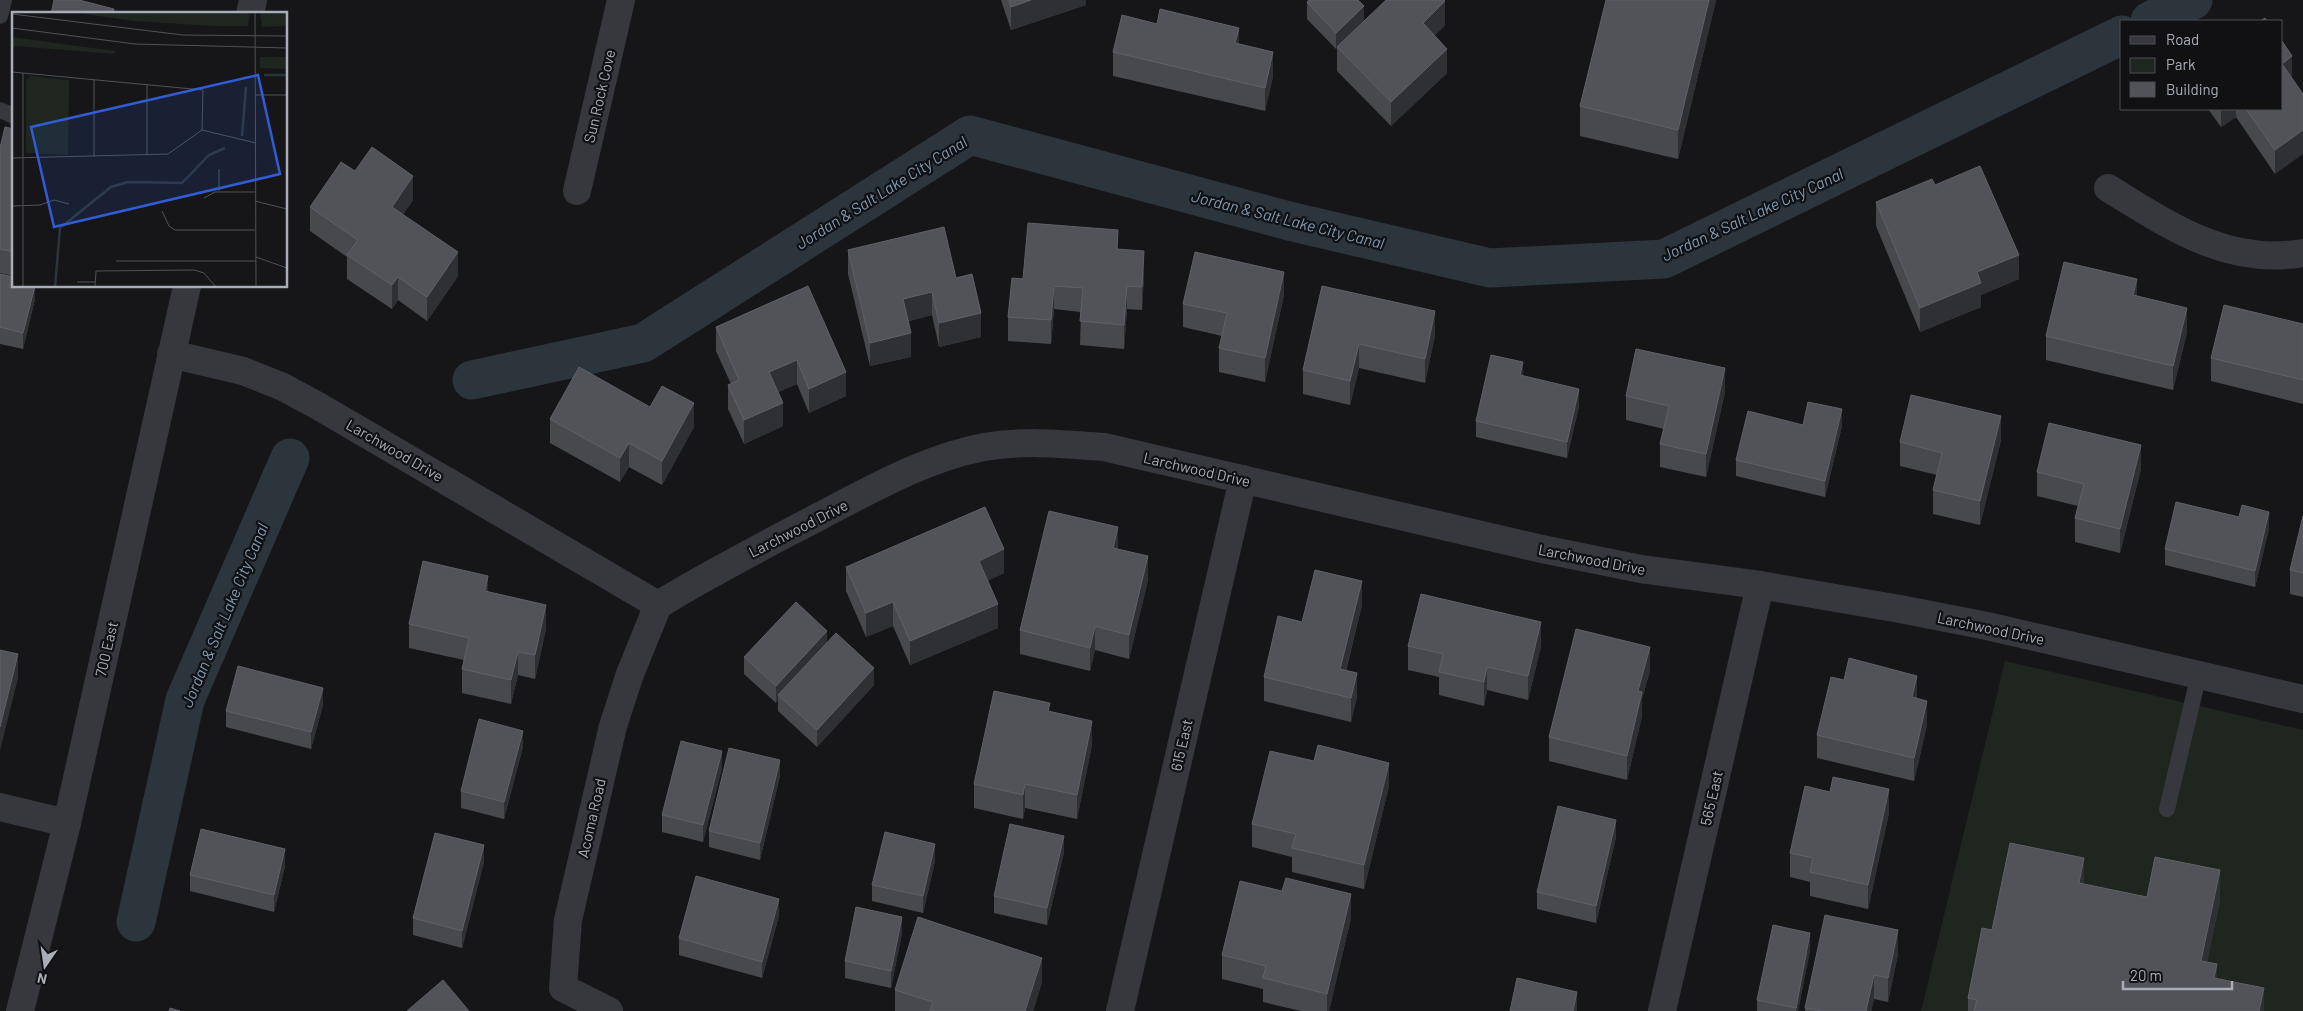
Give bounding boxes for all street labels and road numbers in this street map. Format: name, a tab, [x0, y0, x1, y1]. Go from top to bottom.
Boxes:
street label: Sun Rock Cove	[580, 48, 618, 144]
street label: Larchwood Drive	[343, 415, 447, 485]
street label: Larchwood Drive	[1142, 448, 1252, 490]
street label: Larchwood Drive	[745, 495, 851, 561]
street label: Larchwood Drive	[1537, 540, 1647, 578]
street label: Larchwood Drive	[1936, 608, 2046, 648]
street label: 700 East	[91, 619, 121, 679]
street label: 615 East	[1166, 717, 1196, 773]
street label: 565 East	[1696, 769, 1726, 827]
street label: Acoma Road	[573, 776, 609, 860]

